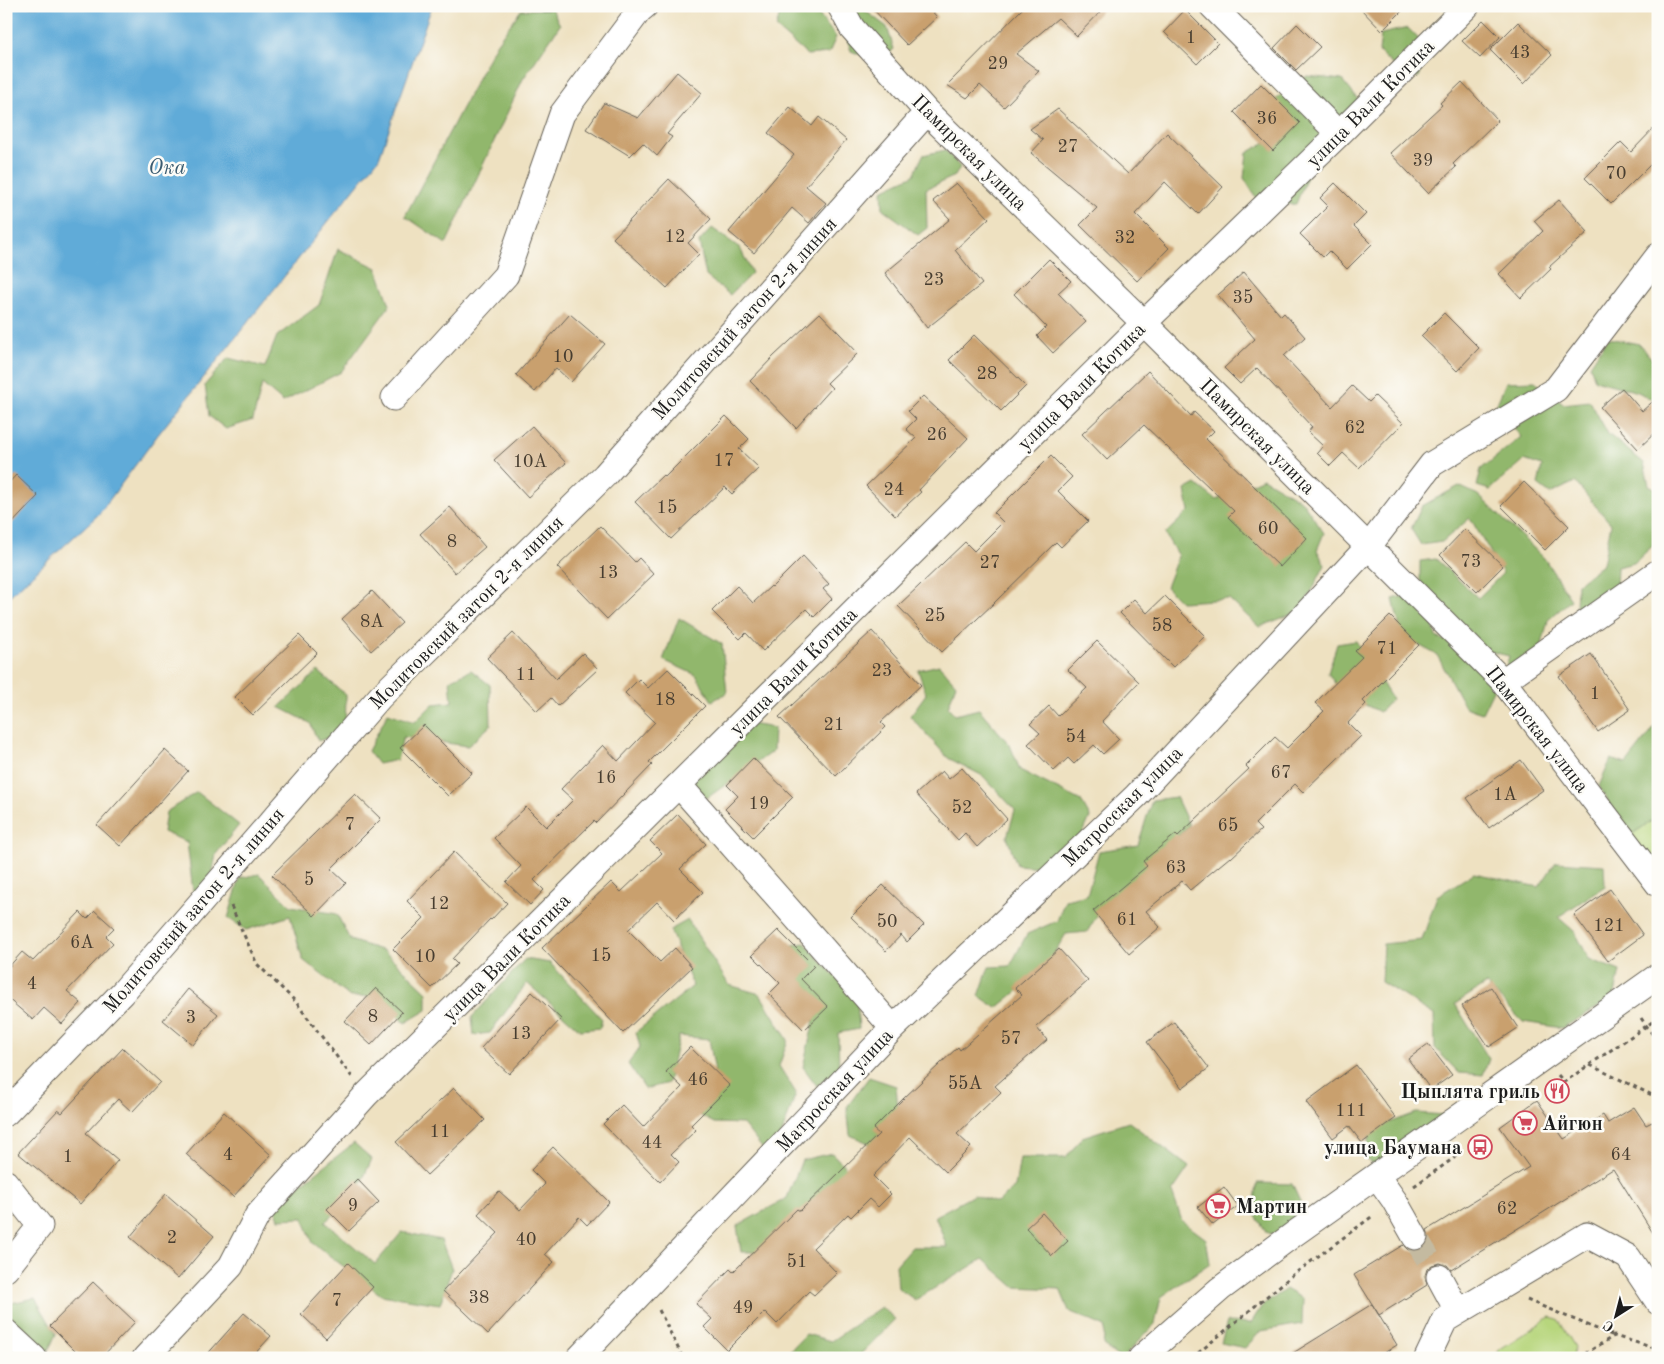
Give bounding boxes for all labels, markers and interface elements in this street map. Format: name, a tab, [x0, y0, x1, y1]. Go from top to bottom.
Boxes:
house number: 1	[1186, 29, 1196, 47]
street label: улица Вали Котика	[1304, 37, 1439, 172]
house number: 43	[1510, 44, 1530, 62]
house number: 29	[988, 55, 1008, 73]
street label: Памирская улица	[907, 92, 1030, 215]
house number: 36	[1257, 110, 1277, 128]
house number: 27	[1058, 138, 1078, 156]
house number: 39	[1413, 152, 1433, 170]
water label: Ока	[148, 158, 186, 179]
house number: 70	[1606, 165, 1626, 183]
street label: Молитовский затон 2-я линия	[649, 214, 842, 424]
house number: 12	[665, 228, 685, 246]
house number: 32	[1115, 229, 1135, 247]
house number: 23	[924, 271, 944, 289]
house number: 35	[1233, 289, 1253, 307]
street label: улица Вали Котика	[1015, 320, 1150, 455]
house number: 10	[553, 348, 573, 366]
house number: 28	[977, 365, 997, 383]
street label: Памирская улица	[1195, 376, 1318, 499]
house number: 62	[1345, 419, 1365, 437]
house number: 26	[927, 426, 947, 444]
house number: 17	[714, 452, 734, 470]
house number: 10А	[513, 453, 548, 471]
house number: 24	[884, 481, 904, 499]
house number: 15	[657, 499, 677, 517]
street label: Молитовский затон 2-я линия	[367, 513, 568, 714]
house number: 60	[1258, 520, 1278, 538]
house number: 8	[447, 533, 457, 551]
house number: 73	[1461, 553, 1481, 571]
house number: 27	[980, 554, 1000, 572]
house number: 13	[598, 564, 618, 582]
street label: улица Вали Котика	[727, 605, 862, 740]
house number: 25	[925, 607, 945, 625]
house number: 8А	[360, 613, 384, 631]
house number: 58	[1152, 617, 1172, 635]
house number: 71	[1377, 640, 1397, 658]
house number: 23	[872, 662, 892, 680]
street label: Памирская улица	[1481, 663, 1592, 797]
house number: 11	[516, 666, 536, 684]
house number: 1	[1590, 685, 1600, 703]
house number: 18	[655, 691, 675, 709]
house number: 21	[824, 716, 844, 734]
house number: 54	[1066, 728, 1086, 746]
street label: Матросская улица	[1059, 743, 1187, 871]
house number: 67	[1271, 764, 1291, 782]
house number: 16	[596, 769, 616, 787]
house number: 1А	[1493, 786, 1517, 804]
house number: 19	[749, 795, 769, 813]
house number: 52	[952, 799, 972, 817]
street label: Молитовский затон 2-я линия	[100, 805, 289, 1018]
house number: 7	[345, 816, 355, 834]
house number: 65	[1218, 817, 1238, 835]
house number: 63	[1166, 859, 1186, 877]
house number: 5	[304, 871, 314, 889]
street label: улица Вали Котика	[440, 891, 575, 1026]
house number: 12	[429, 895, 449, 913]
house number: 61	[1117, 911, 1137, 929]
house number: 50	[877, 913, 897, 931]
house number: 121	[1593, 917, 1625, 935]
house number: 6А	[70, 934, 94, 952]
house number: 15	[591, 947, 611, 965]
house number: 10	[415, 948, 435, 966]
house number: 4	[27, 975, 37, 993]
house number: 8	[368, 1008, 378, 1026]
house number: 3	[186, 1009, 196, 1027]
house number: 13	[511, 1025, 531, 1043]
street label: Матросская улица	[773, 1026, 898, 1157]
house number: 57	[1001, 1030, 1021, 1048]
house number: 46	[688, 1071, 708, 1089]
house number: 55А	[948, 1075, 983, 1093]
restaurant icon: Цыплята гриль	[1544, 1078, 1570, 1104]
place label: Цыплята гриль	[1401, 1083, 1540, 1103]
house number: 111	[1335, 1102, 1367, 1120]
supermarket icon: Айгюн	[1512, 1110, 1538, 1136]
place label: Айгюн	[1542, 1115, 1603, 1135]
house number: 11	[430, 1123, 450, 1141]
house number: 44	[642, 1134, 662, 1152]
bus stop icon: улица Баумана	[1467, 1134, 1493, 1160]
place label: улица Баумана	[1324, 1139, 1462, 1159]
house number: 4	[223, 1146, 233, 1164]
house number: 64	[1611, 1146, 1631, 1164]
house number: 1	[63, 1148, 73, 1166]
supermarket icon: Мартин	[1205, 1193, 1231, 1219]
house number: 9	[348, 1197, 358, 1215]
place label: Мартин	[1236, 1198, 1307, 1218]
house number: 62	[1497, 1200, 1517, 1218]
house number: 2	[167, 1229, 177, 1247]
house number: 40	[516, 1231, 536, 1249]
house number: 51	[787, 1253, 807, 1271]
house number: 38	[469, 1289, 489, 1307]
house number: 7	[332, 1292, 342, 1310]
north arrow	[1592, 1292, 1642, 1342]
house number: 49	[733, 1299, 753, 1317]
text: С	[1601, 1317, 1617, 1334]

